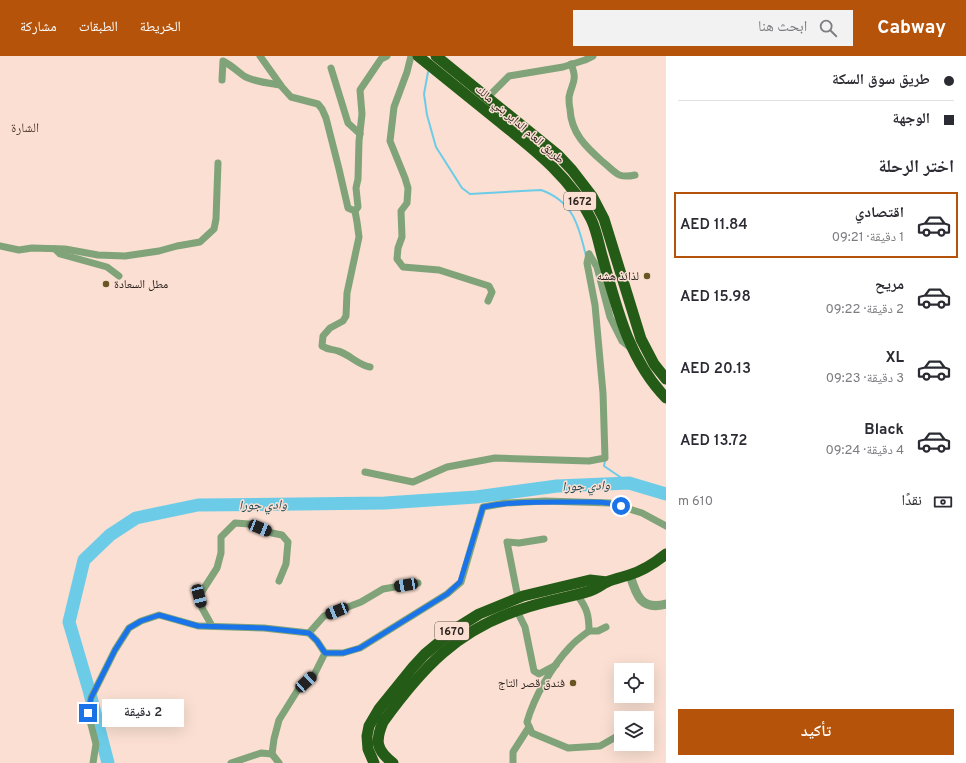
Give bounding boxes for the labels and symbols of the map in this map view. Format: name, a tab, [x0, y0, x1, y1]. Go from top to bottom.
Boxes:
street label: طريق العام الداير بني مالك	[471, 82, 567, 169]
district label: الشارة	[11, 121, 39, 137]
road number: 1672	[564, 192, 596, 210]
place label: لذائذ هشه	[597, 269, 639, 285]
marker: لذائذ هشه	[642, 271, 652, 281]
place label: مطل السعادة	[114, 277, 168, 293]
marker: مطل السعادة	[101, 279, 111, 289]
water label: وادي جورا	[562, 478, 610, 497]
route start	[612, 497, 630, 515]
water label: وادي جورا	[239, 498, 287, 516]
car	[247, 518, 273, 538]
car	[393, 577, 419, 593]
car	[190, 583, 208, 609]
car	[324, 601, 350, 621]
road number: 1670	[435, 622, 469, 640]
car	[293, 669, 319, 695]
place label: فندق قصر التاج	[498, 676, 565, 692]
marker: فندق قصر التاج	[568, 678, 578, 688]
callout: 2 دقيقة	[102, 699, 184, 727]
route end	[79, 704, 97, 722]

